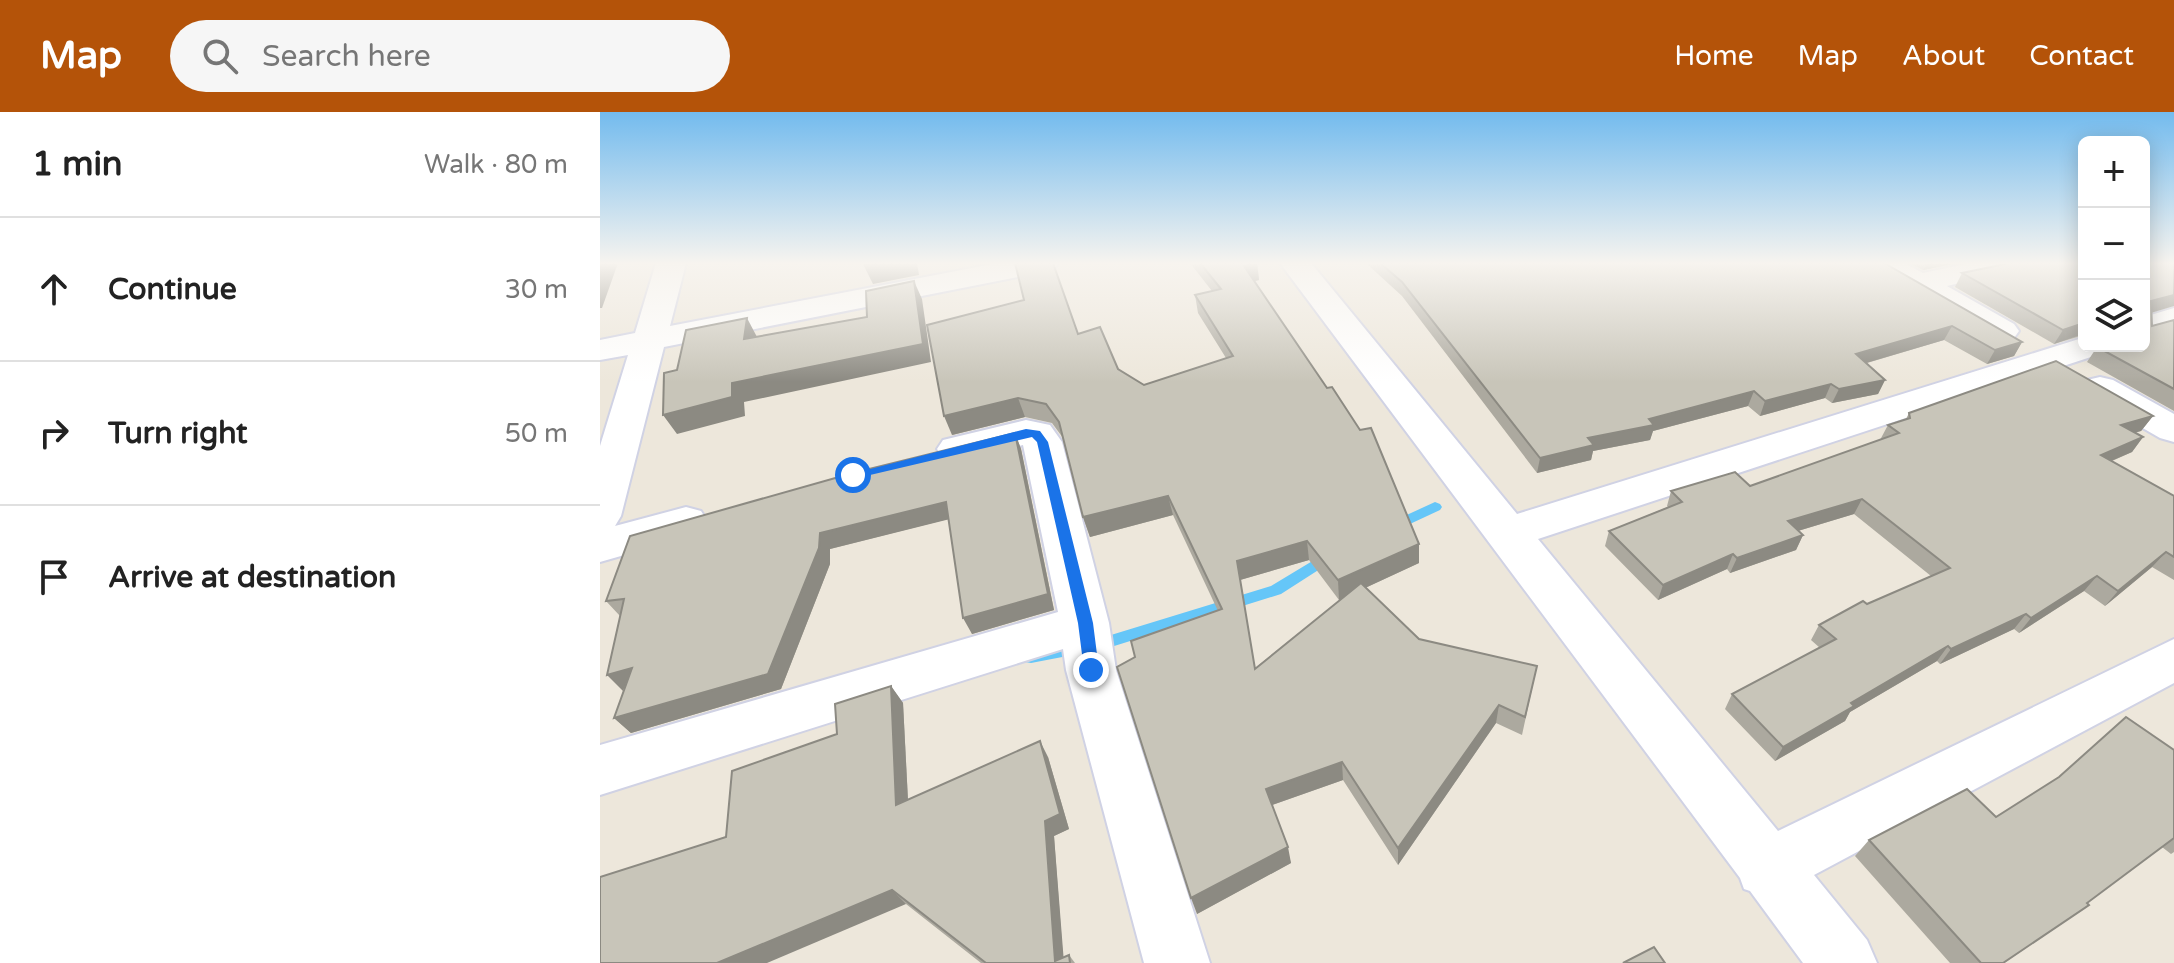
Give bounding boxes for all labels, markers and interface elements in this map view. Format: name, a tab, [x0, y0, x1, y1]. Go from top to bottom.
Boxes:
search box	[170, 20, 730, 92]
text: Map	[40, 33, 122, 79]
icon: search	[198, 34, 242, 78]
text: Search here	[262, 38, 431, 75]
text: Home	[1674, 39, 1754, 73]
text: Map	[1798, 39, 1858, 73]
text: About	[1902, 39, 1985, 73]
text: Contact	[2029, 39, 2134, 73]
map controls	[2078, 136, 2150, 352]
button: +	[2078, 136, 2150, 208]
text: 1 min	[32, 144, 123, 185]
text: Walk · 80 m	[424, 149, 568, 180]
button: −	[2078, 208, 2150, 280]
icon: ahead	[32, 267, 76, 311]
text: Continue	[108, 271, 237, 308]
text: 30 m	[505, 274, 568, 305]
button: layers	[2078, 280, 2150, 352]
icon: right	[32, 411, 76, 455]
text: Turn right	[108, 415, 248, 452]
text: 50 m	[505, 418, 568, 449]
route start	[835, 457, 871, 493]
icon: arrive	[32, 555, 76, 599]
text: Arrive at destination	[108, 559, 396, 596]
route end	[1073, 652, 1109, 688]

